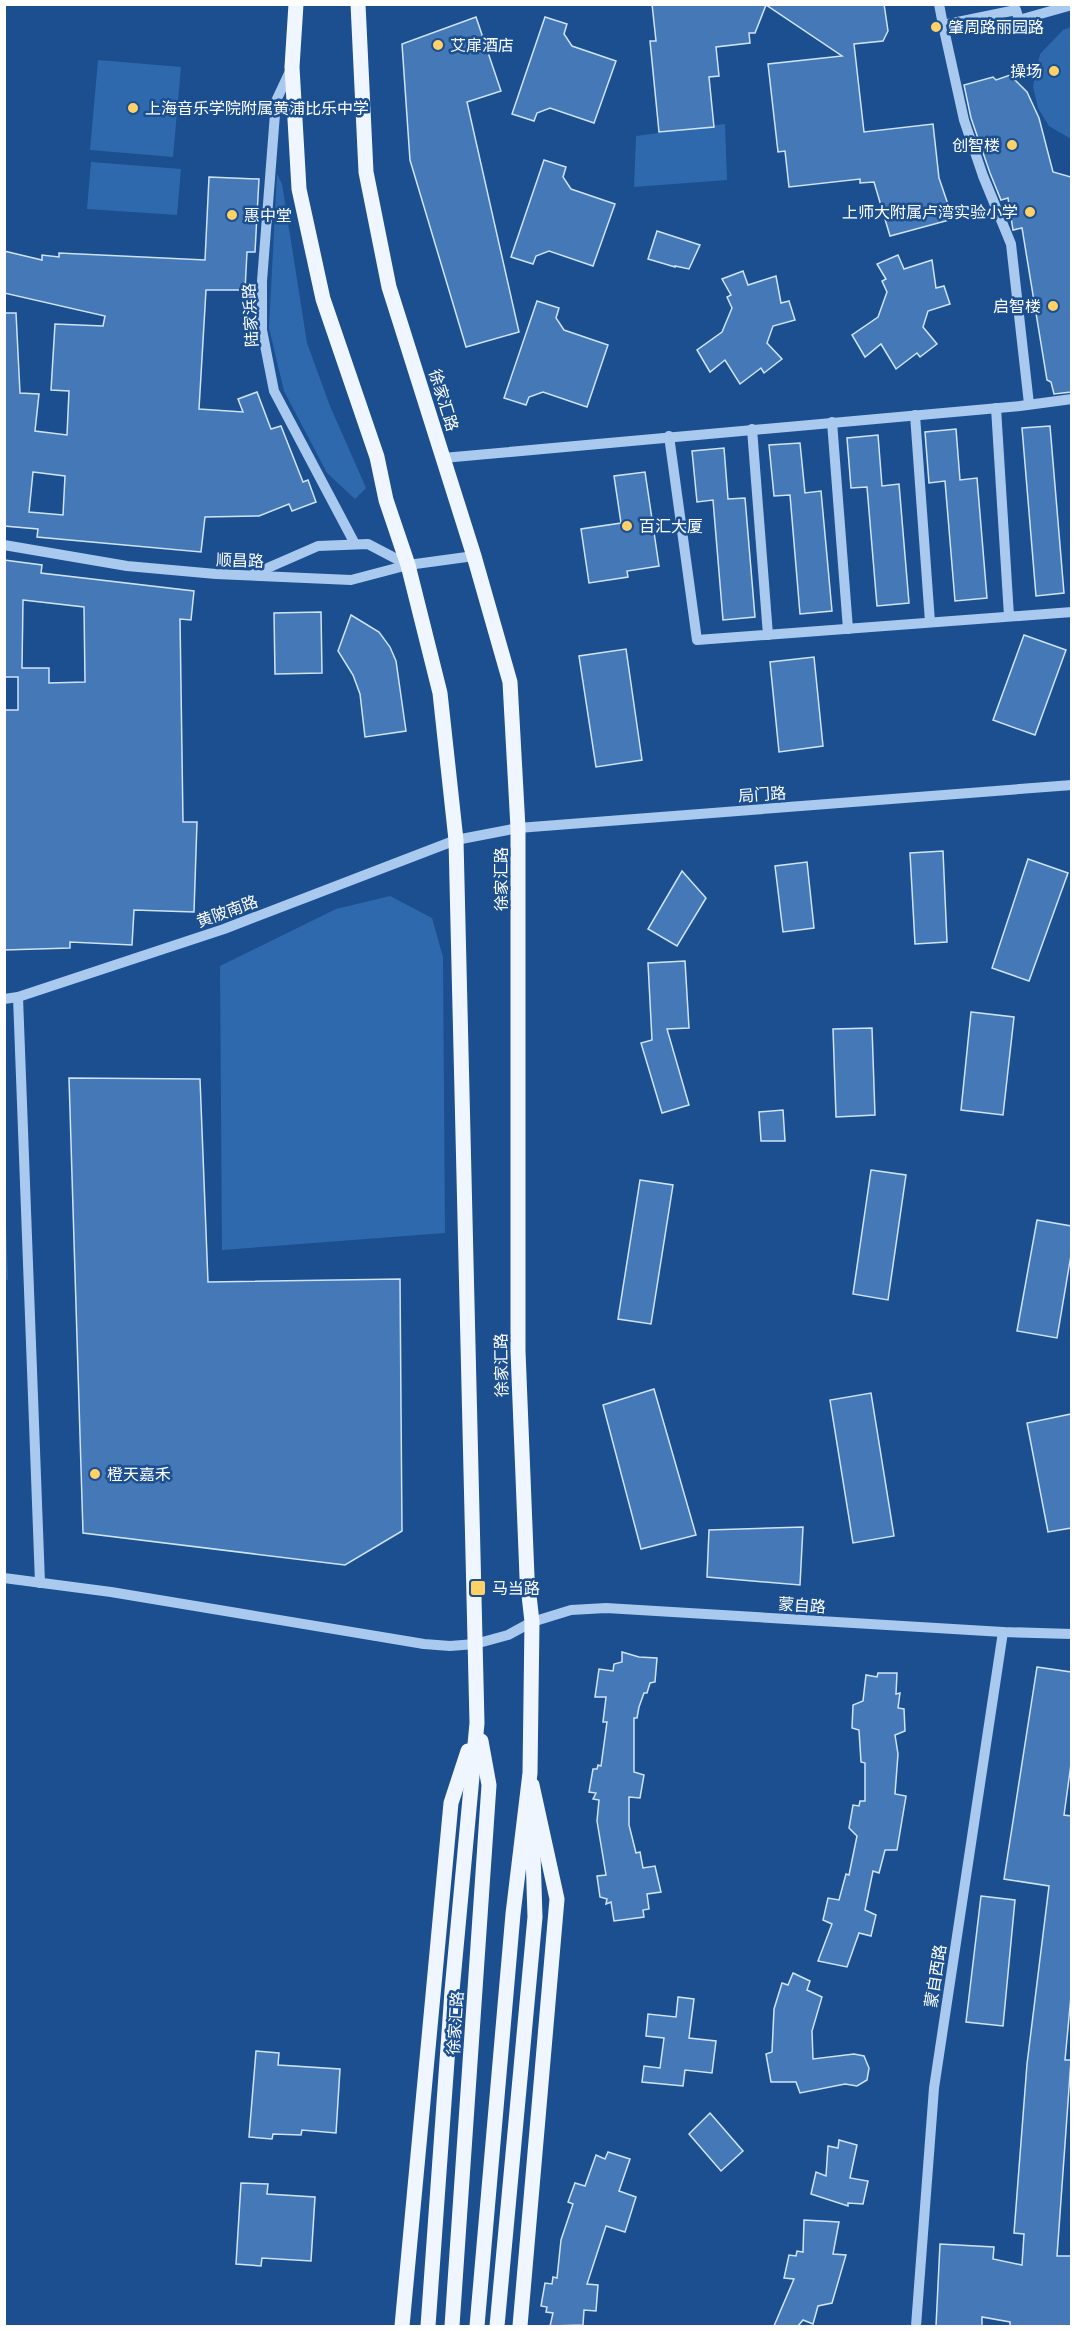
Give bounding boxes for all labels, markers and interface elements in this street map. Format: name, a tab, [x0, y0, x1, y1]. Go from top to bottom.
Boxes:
place label: 肇周路丽园路	[948, 17, 1044, 37]
marker: 肇周路丽园路	[929, 20, 943, 34]
place label: 艾扉酒店	[450, 35, 514, 55]
marker: 艾扉酒店	[431, 38, 445, 52]
place label: 操场	[1010, 61, 1042, 81]
marker: 操场	[1047, 64, 1061, 78]
place label: 上海音乐学院附属黄浦比乐中学	[145, 98, 369, 118]
marker: 上海音乐学院附属黄浦比乐中学	[126, 101, 140, 115]
place label: 创智楼	[952, 135, 1000, 155]
marker: 创智楼	[1005, 138, 1019, 152]
place label: 上师大附属卢湾实验小学	[842, 202, 1018, 222]
place label: 惠中堂	[244, 205, 292, 225]
marker: 上师大附属卢湾实验小学	[1023, 205, 1037, 219]
marker: 惠中堂	[225, 208, 239, 222]
street label: 陆家浜路	[238, 283, 262, 347]
place label: 启智楼	[993, 296, 1041, 316]
marker: 启智楼	[1046, 299, 1060, 313]
street label: 徐家汇路	[425, 366, 463, 434]
place label: 百汇大厦	[639, 516, 703, 536]
marker: 百汇大厦	[620, 519, 634, 533]
street label: 顺昌路	[216, 549, 264, 571]
street label: 局门路	[737, 782, 787, 806]
street label: 徐家汇路	[491, 847, 511, 911]
street label: 黄陂南路	[194, 891, 260, 931]
street label: 徐家汇路	[490, 1333, 512, 1397]
place label: 橙天嘉禾	[107, 1464, 171, 1484]
marker: 橙天嘉禾	[88, 1467, 102, 1481]
place label: 马当路	[492, 1578, 540, 1598]
marker: 马当路	[469, 1579, 487, 1597]
street label: 蒙自路	[777, 1593, 827, 1617]
street label: 蒙自西路	[920, 1943, 950, 2009]
street label: 徐家汇路	[443, 1990, 467, 2056]

